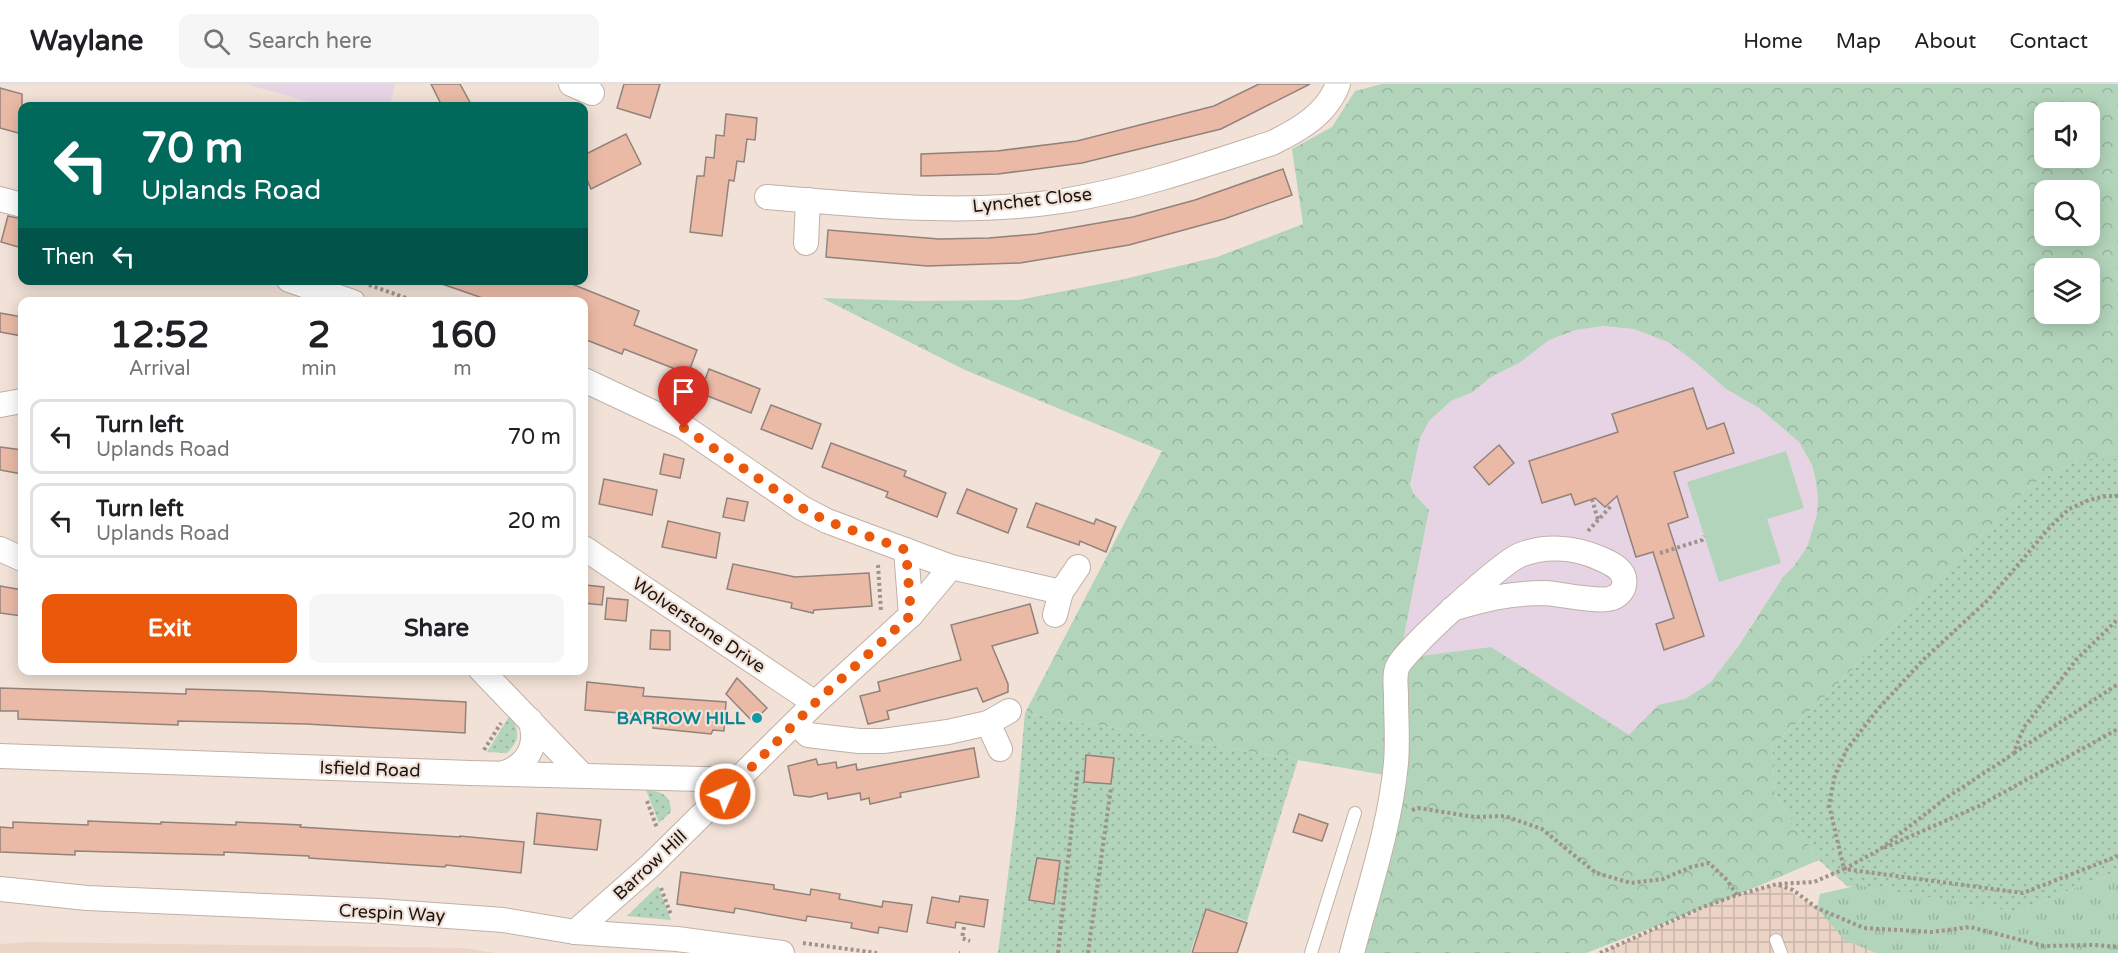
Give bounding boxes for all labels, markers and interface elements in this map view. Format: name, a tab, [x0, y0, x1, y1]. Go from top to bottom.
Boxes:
search box	[179, 14, 599, 68]
text: Waylane	[30, 24, 143, 58]
icon: search	[200, 25, 233, 58]
text: Search here	[248, 28, 372, 54]
text: Home	[1743, 29, 1803, 54]
text: Map	[1836, 29, 1881, 54]
text: About	[1914, 29, 1976, 54]
text: Contact	[2009, 29, 2088, 54]
map controls	[2034, 102, 2100, 324]
button: sound	[2034, 102, 2100, 168]
text: 70 m	[141, 123, 243, 174]
icon: left	[42, 126, 120, 204]
text: Uplands Road	[141, 174, 321, 207]
button: search	[2034, 180, 2100, 246]
street label: Lynchet Close	[971, 183, 1093, 217]
icon: left	[107, 240, 140, 273]
text: Then	[42, 244, 95, 270]
button: layers	[2034, 258, 2100, 324]
text: 12:52	[110, 314, 210, 357]
text: 2	[308, 314, 330, 357]
text: 160	[428, 314, 496, 357]
text: Arrival	[129, 357, 191, 381]
text: min	[301, 357, 337, 381]
text: m	[453, 357, 472, 381]
pin	[658, 366, 709, 428]
icon: arrive	[667, 375, 700, 408]
text: Turn left	[96, 412, 184, 438]
icon: left	[45, 420, 78, 453]
text: 70 m	[507, 424, 561, 450]
text: Uplands Road	[96, 438, 230, 462]
text: Turn left	[96, 496, 184, 522]
icon: left	[45, 504, 78, 537]
text: 20 m	[507, 508, 561, 534]
text: Uplands Road	[96, 522, 230, 546]
street label: Wolverstone Drive	[628, 572, 770, 678]
button: Exit	[42, 594, 297, 663]
button: Share	[309, 594, 564, 663]
place label: BARROW HILL	[617, 707, 746, 729]
marker: BARROW HILL	[750, 711, 764, 725]
street label: Isfield Road	[319, 756, 421, 782]
position arrow	[693, 762, 757, 826]
street label: Barrow Hill	[609, 825, 691, 905]
street label: Crespin Way	[338, 899, 446, 927]

